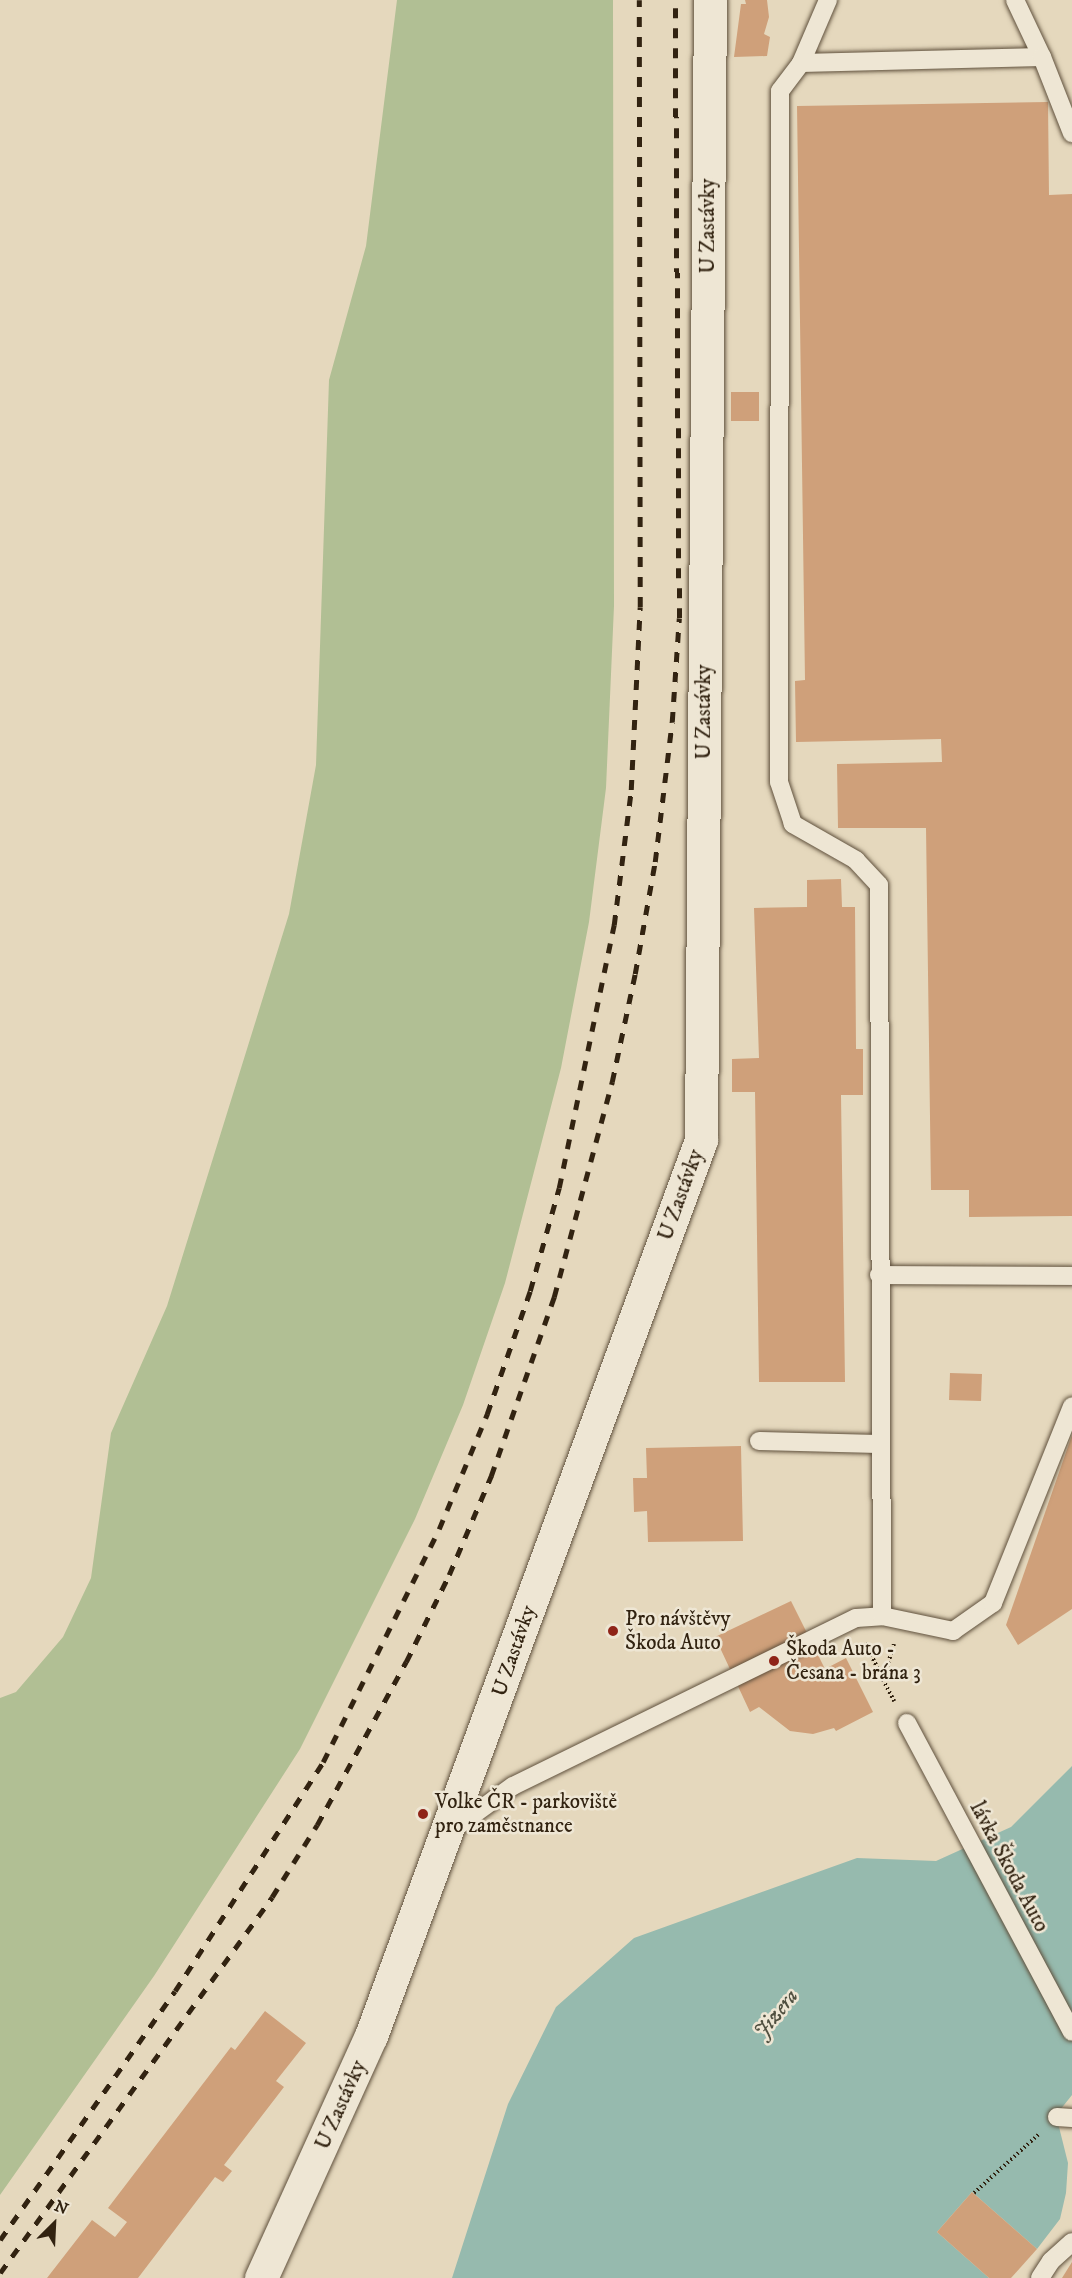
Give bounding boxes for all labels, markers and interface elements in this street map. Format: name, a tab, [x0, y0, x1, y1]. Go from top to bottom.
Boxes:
street label: U Zastávky	[695, 178, 721, 274]
street label: U Zastávky	[691, 664, 717, 760]
street label: U Zastávky	[653, 1146, 709, 1244]
street label: U Zastávky	[487, 1602, 541, 1700]
place label: Pro návštěvy Škoda Auto	[625, 1606, 730, 1656]
marker: Pro návštěvy Škoda Auto	[606, 1624, 620, 1638]
place label: Škoda Auto - Česana - brána 3	[786, 1636, 921, 1686]
marker: Škoda Auto - Česana - brána 3	[767, 1654, 781, 1668]
place label: Volke ČR - parkoviště pro zaměstnance	[435, 1789, 617, 1839]
street label: lávka Škoda Auto	[964, 1798, 1054, 1936]
marker: Volke ČR - parkoviště pro zaměstnance	[416, 1807, 430, 1821]
water label: Jizera	[748, 1984, 804, 2044]
street label: U Zastávky	[310, 2056, 372, 2154]
north arrow	[24, 2194, 84, 2254]
text: N	[51, 2196, 71, 2219]

